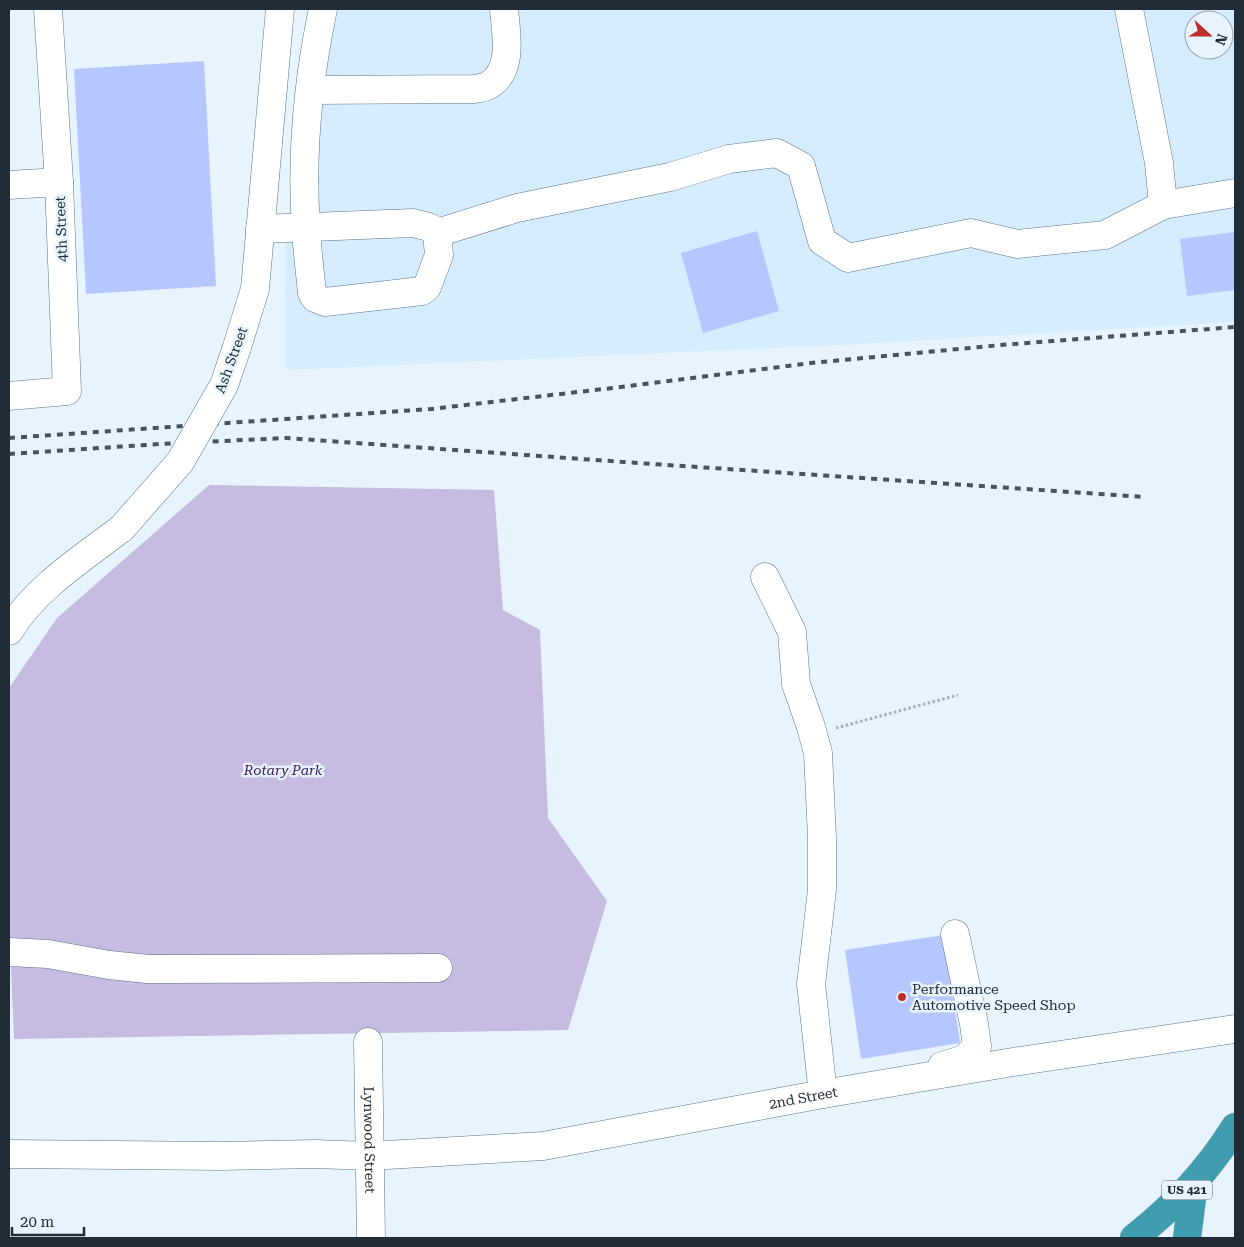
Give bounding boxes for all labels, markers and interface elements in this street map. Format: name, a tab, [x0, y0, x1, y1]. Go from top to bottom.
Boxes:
north arrow	[1184, 10, 1234, 60]
text: N	[1212, 32, 1231, 48]
street label: 4th Street	[52, 196, 70, 262]
street label: Ash Street	[212, 325, 250, 395]
park label: Rotary Park	[243, 762, 323, 778]
place label: Performance Automotive Speed Shop	[912, 981, 1076, 1013]
marker: Performance Automotive Speed Shop	[896, 991, 908, 1003]
street label: 2nd Street	[768, 1084, 839, 1112]
street label: Lynwood Street	[361, 1086, 378, 1194]
road number: US 421	[1162, 1180, 1212, 1200]
scale bar	[12, 1204, 85, 1236]
text: 20 m	[20, 1213, 55, 1231]

